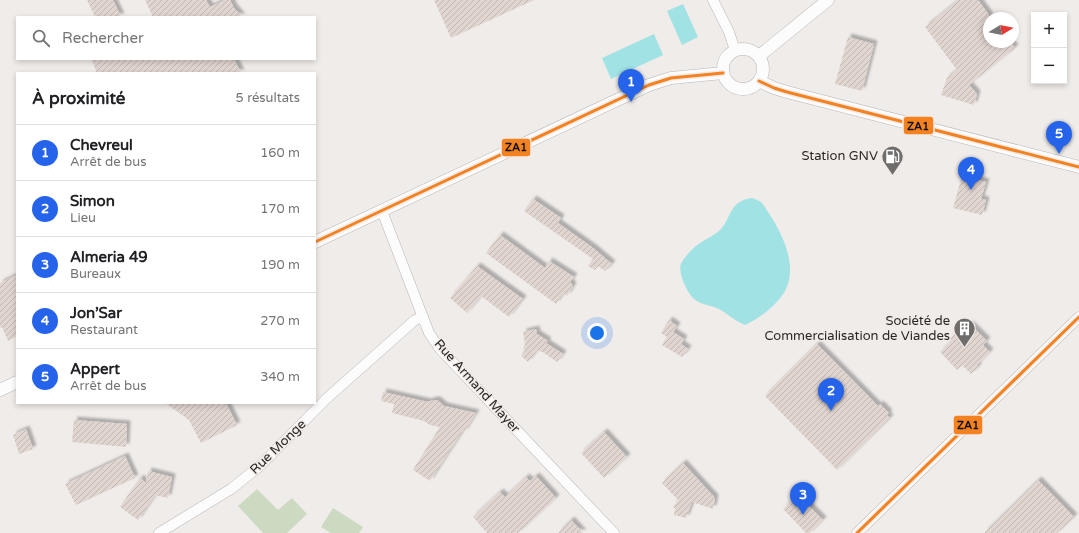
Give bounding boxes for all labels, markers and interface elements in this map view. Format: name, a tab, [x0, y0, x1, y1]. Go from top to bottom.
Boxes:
north arrow	[983, 12, 1019, 48]
map controls	[1031, 12, 1067, 84]
button: +	[1031, 12, 1067, 48]
search box	[16, 16, 316, 60]
icon: search	[30, 27, 52, 49]
text: Rechercher	[62, 29, 144, 47]
button: −	[1031, 48, 1067, 84]
pin: 1	[618, 69, 644, 102]
text: À proximité	[32, 88, 125, 109]
text: 5 résultats	[236, 90, 300, 106]
line badge: ZA1	[903, 116, 934, 135]
text: ZA1	[907, 120, 929, 133]
pin: 5	[1046, 121, 1072, 154]
text: Chevreul	[70, 136, 133, 154]
line badge: ZA1	[501, 138, 531, 157]
text: ZA1	[505, 141, 527, 154]
fuel station icon: Station GNV	[880, 143, 906, 176]
text: 1	[41, 145, 49, 161]
text: 160 m	[260, 145, 300, 161]
place label: Station GNV	[801, 148, 878, 164]
text: Arrêt de bus	[70, 154, 146, 170]
pin: 4	[958, 157, 984, 190]
text: Simon	[70, 192, 115, 210]
text: 2	[41, 201, 49, 217]
text: 170 m	[260, 201, 300, 217]
text: Lieu	[70, 210, 96, 226]
text: Almeria 49	[70, 248, 148, 266]
text: 3	[41, 257, 49, 273]
text: 190 m	[260, 257, 300, 273]
text: Bureaux	[70, 266, 121, 282]
text: Jon’Sar	[70, 304, 122, 322]
text: 4	[41, 313, 49, 329]
text: 270 m	[260, 313, 300, 329]
place label: Société de Commercialisation de Viandes	[764, 313, 950, 344]
building icon: Société de Commercialisation de Viandes	[952, 315, 978, 348]
text: Restaurant	[70, 322, 138, 338]
your location	[587, 323, 607, 343]
street label: Rue Armand Mayer	[431, 336, 523, 436]
text: Appert	[70, 360, 120, 378]
text: 5	[41, 369, 49, 385]
text: 340 m	[260, 369, 300, 385]
text: Arrêt de bus	[70, 378, 146, 394]
pin: 2	[818, 378, 844, 411]
line badge: ZA1	[953, 415, 983, 435]
street label: Rue Monge	[247, 416, 309, 478]
text: ZA1	[957, 419, 979, 432]
pin: 3	[790, 482, 816, 515]

